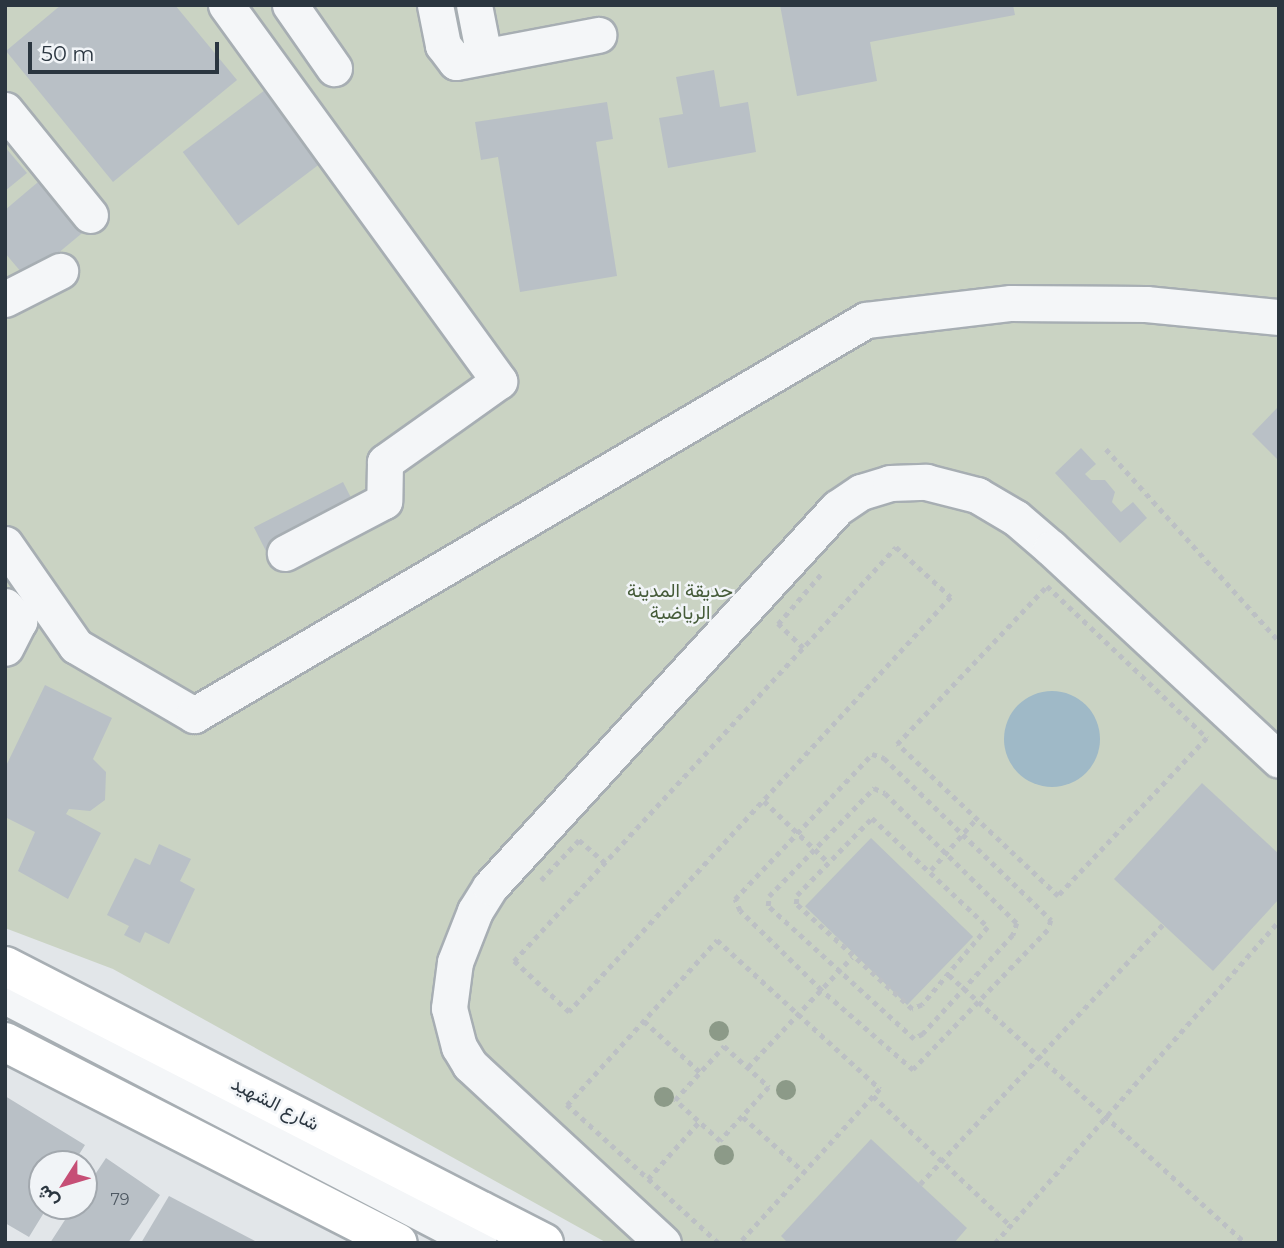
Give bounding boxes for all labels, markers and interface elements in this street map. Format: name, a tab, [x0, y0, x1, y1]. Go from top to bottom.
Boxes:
scale bar	[32, 28, 222, 72]
text: 50 m	[41, 41, 95, 66]
park label: حديقة المدينة الرياضية	[627, 580, 733, 624]
street label: شارع الشهيد	[227, 1072, 323, 1136]
north arrow	[28, 1150, 98, 1220]
text: ش	[31, 1181, 63, 1213]
house number: 79	[110, 1190, 130, 1210]

